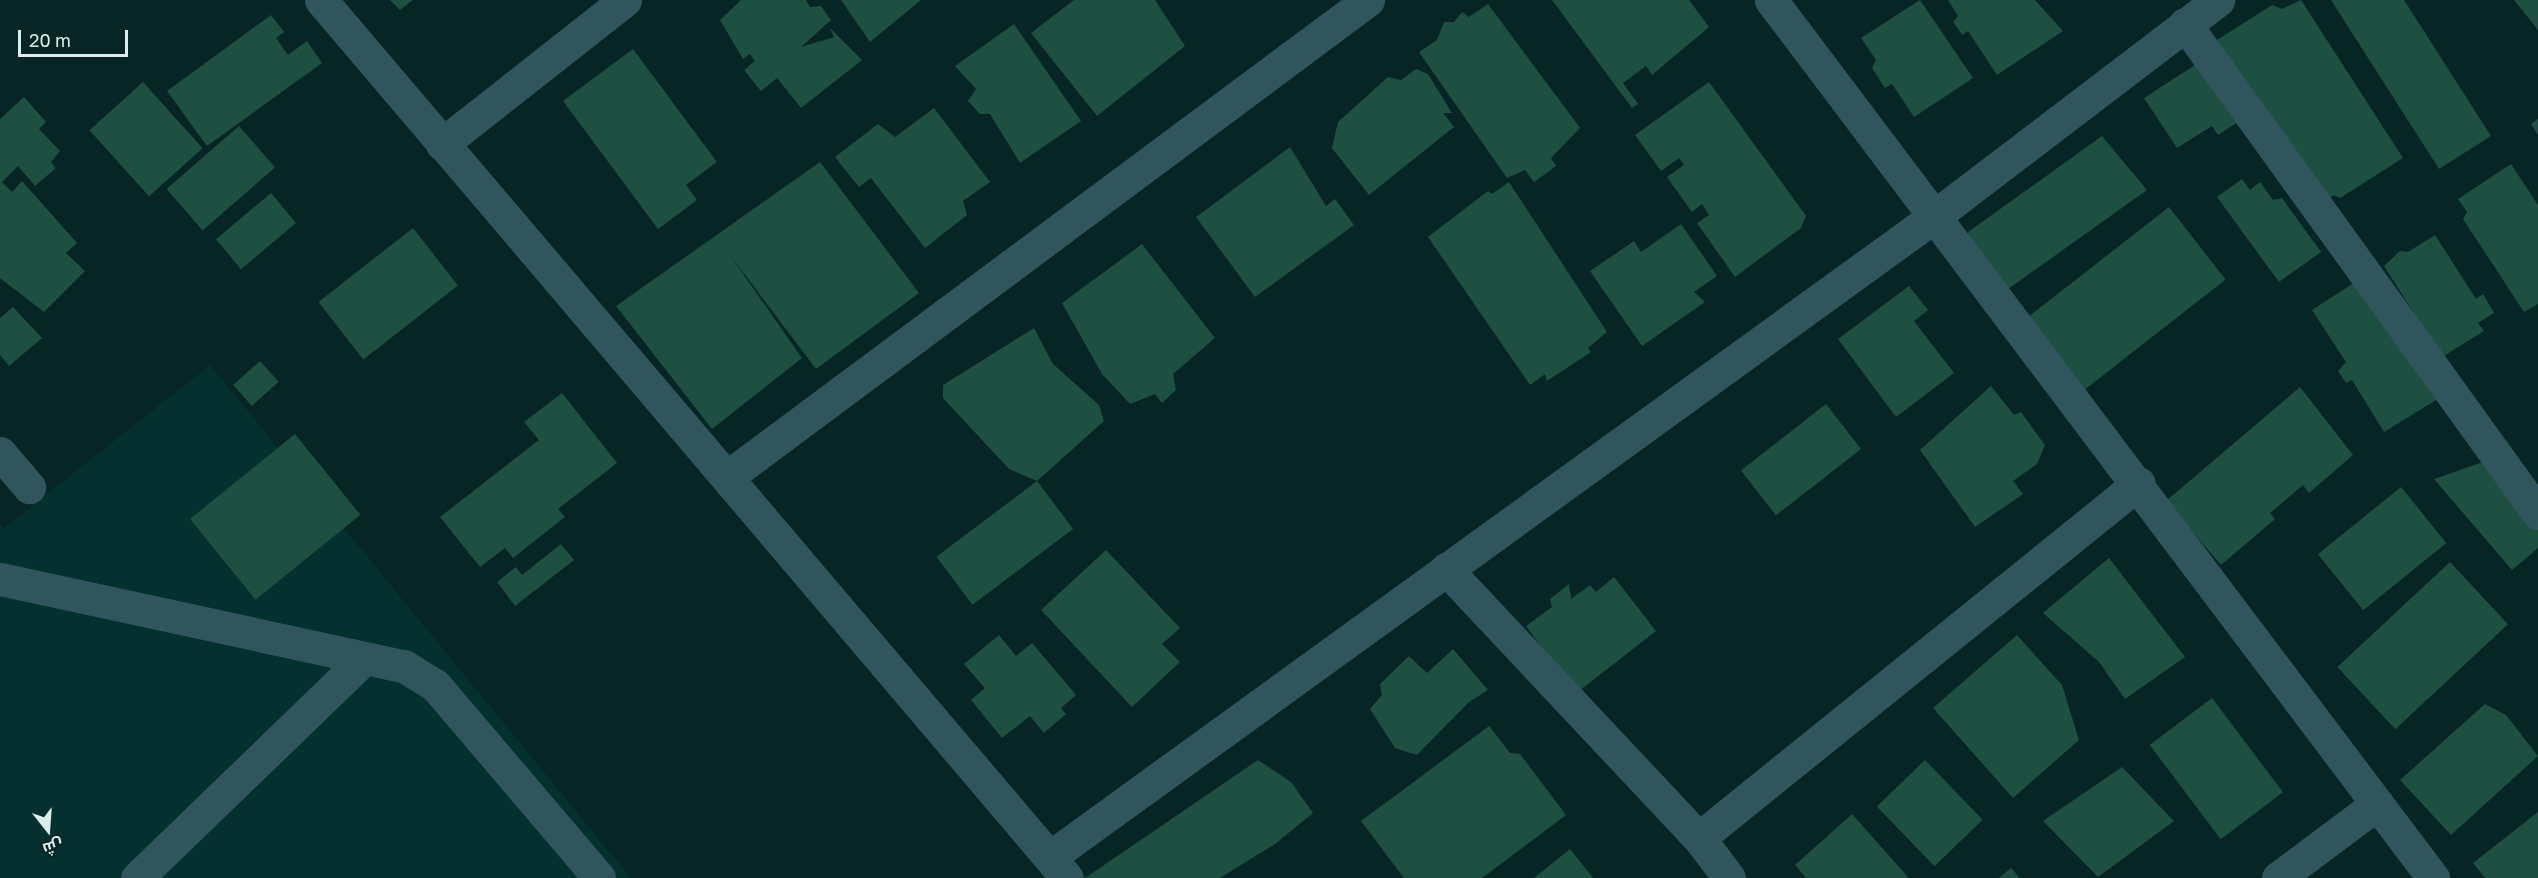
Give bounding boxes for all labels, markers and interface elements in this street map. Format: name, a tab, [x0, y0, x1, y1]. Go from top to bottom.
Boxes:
scale bar	[21, 18, 130, 56]
text: 20 m	[29, 29, 71, 51]
north arrow	[18, 800, 78, 860]
text: ش	[41, 835, 66, 860]

